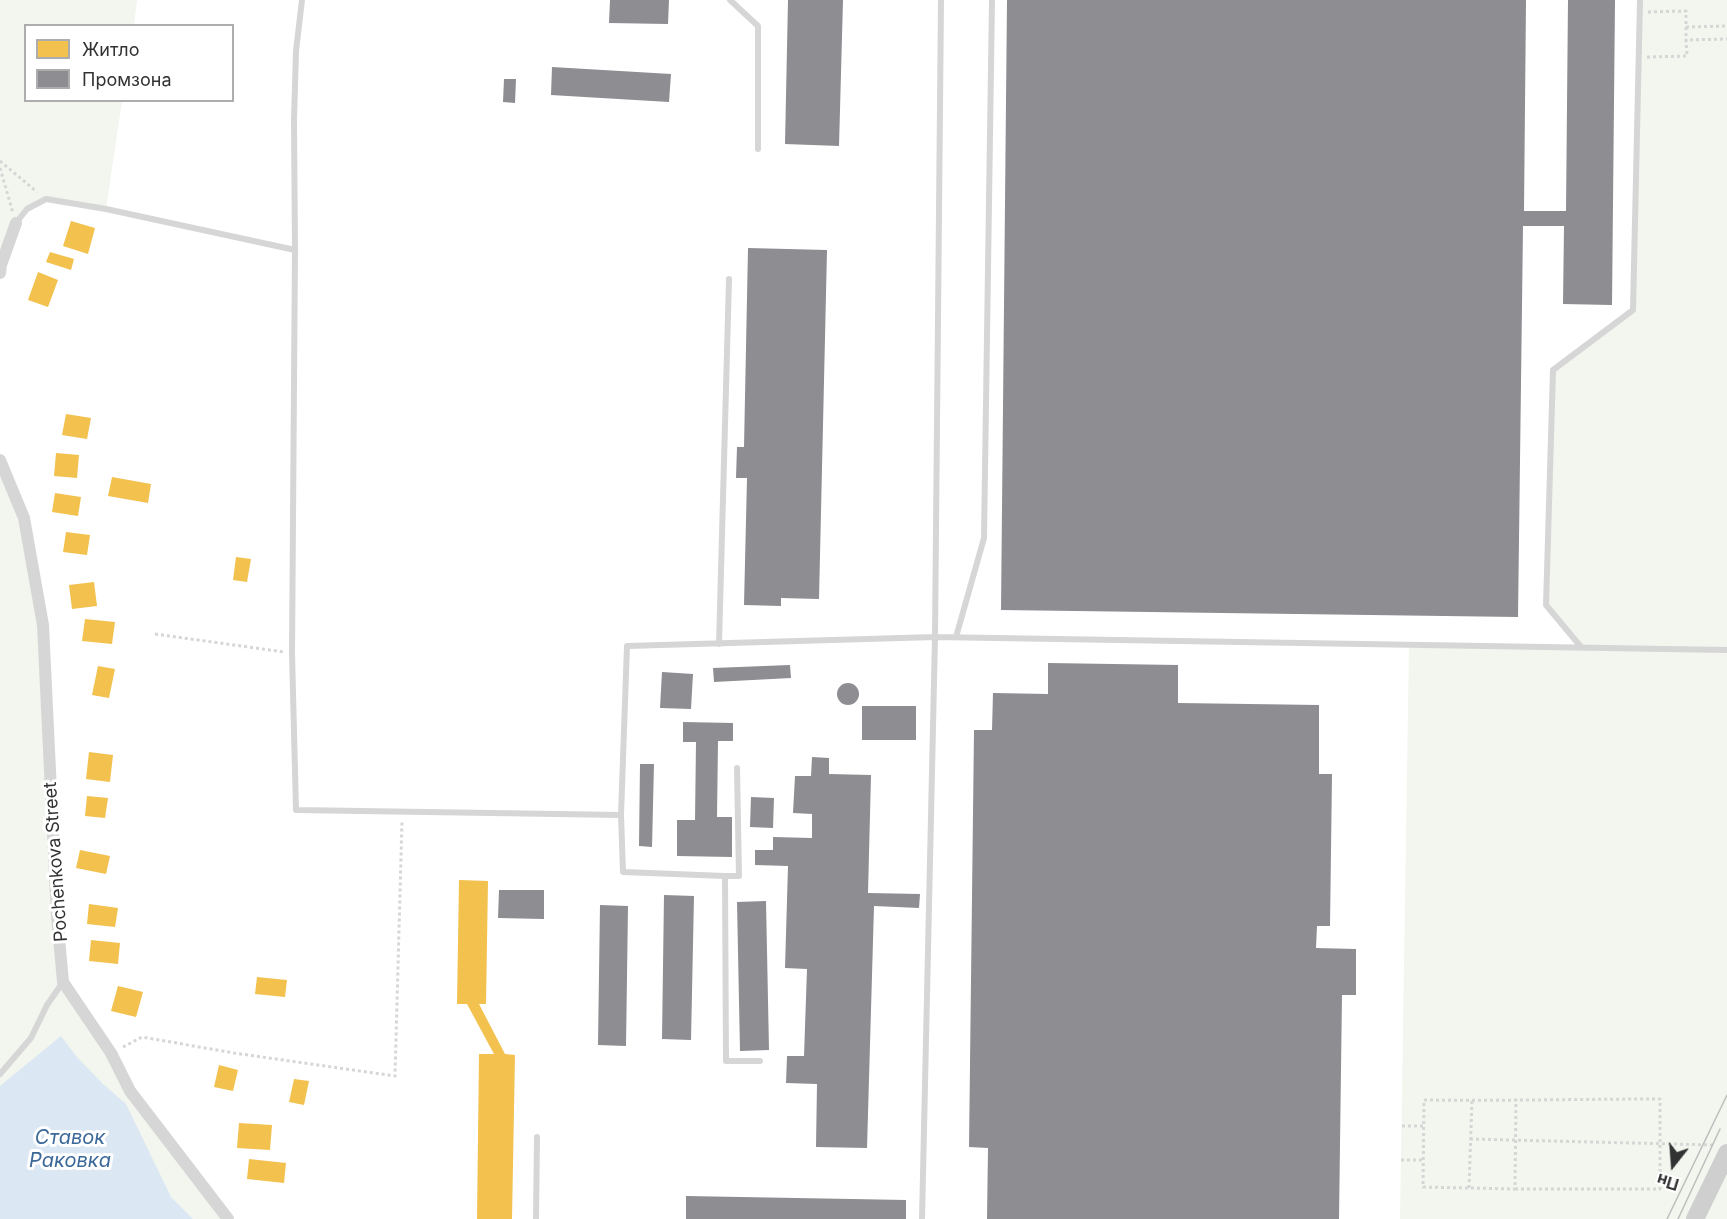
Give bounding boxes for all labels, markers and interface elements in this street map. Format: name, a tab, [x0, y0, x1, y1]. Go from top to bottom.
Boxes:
legend	[24, 24, 234, 102]
text: Житло	[82, 39, 139, 60]
text: Промзона	[82, 69, 172, 90]
street label: Pochenkova Street	[40, 781, 72, 943]
water label: Ставок Раковка	[29, 1126, 111, 1173]
north arrow	[1643, 1135, 1703, 1195]
text: Пн	[1654, 1169, 1681, 1195]

